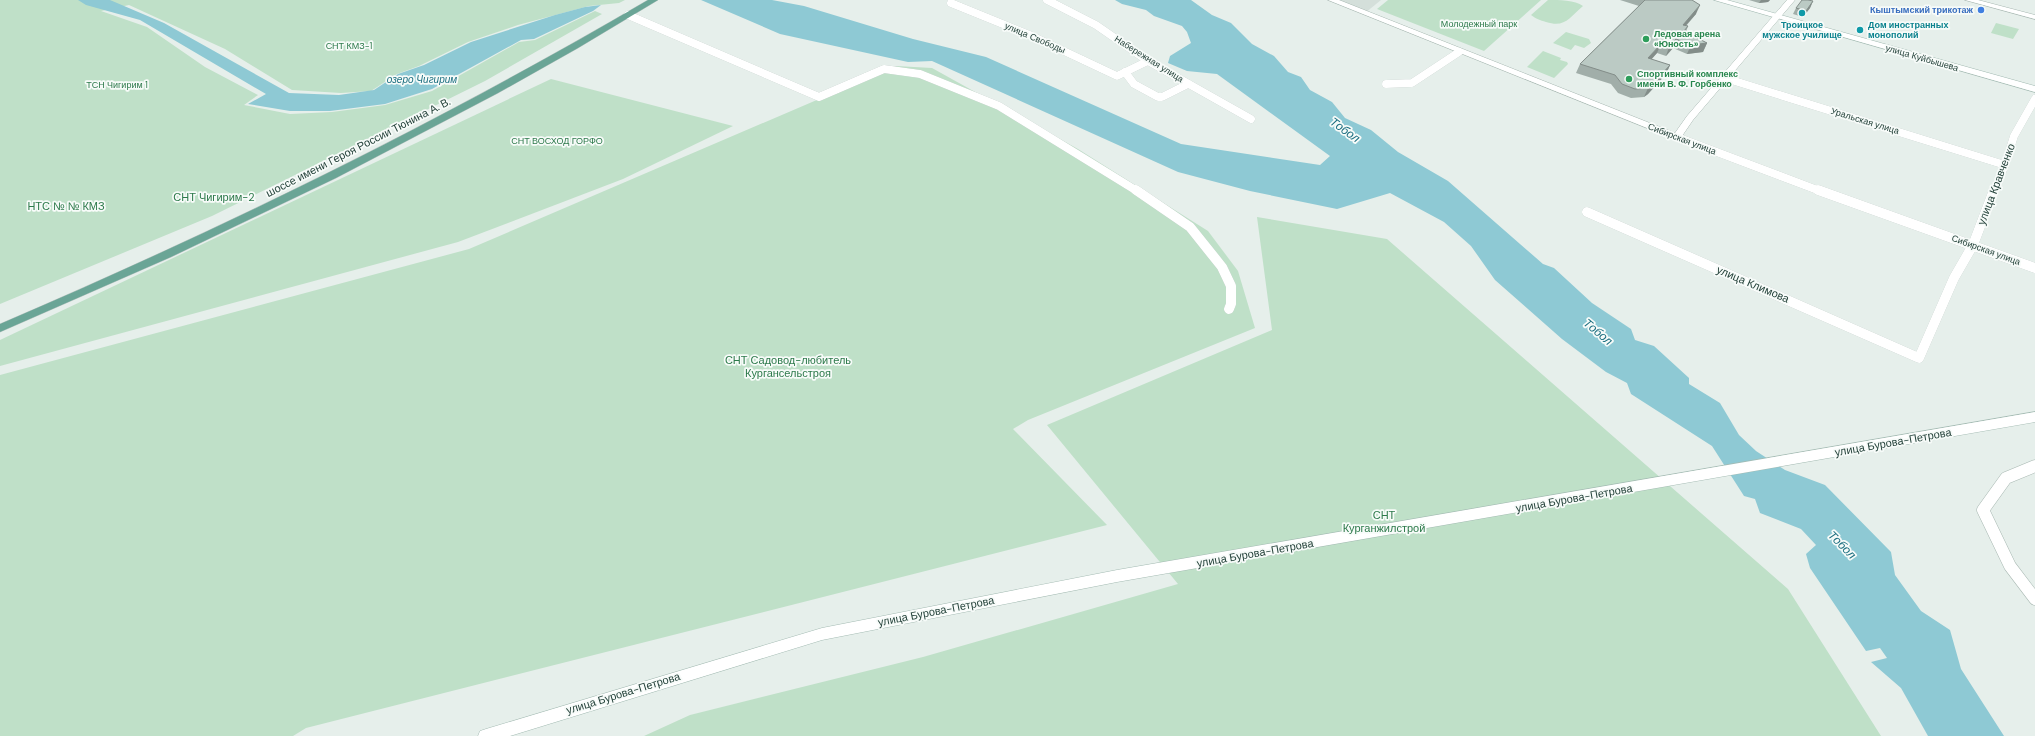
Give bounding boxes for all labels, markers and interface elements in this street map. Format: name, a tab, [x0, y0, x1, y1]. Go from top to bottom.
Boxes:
place label: Кыштымский трикотаж	[1870, 4, 1974, 16]
marker: Кыштымский трикотаж	[1976, 5, 1986, 15]
marker: Троицкое мужское училище	[1797, 8, 1807, 18]
park label: Молодежный парк	[1441, 18, 1517, 30]
place label: Троицкое мужское училище	[1762, 19, 1842, 41]
place label: Дом иностранных монополий	[1868, 19, 1949, 41]
street label: улица Свободы	[1003, 20, 1067, 56]
marker: Дом иностранных монополий	[1855, 25, 1865, 35]
place label: Ледовая арена «Юность»	[1654, 28, 1721, 50]
street label: Набережная улица	[1112, 33, 1186, 85]
marker: Ледовая арена «Юность»	[1641, 34, 1651, 44]
park label: СНТ КМЗ-1	[326, 40, 373, 52]
street label: улица Куйбышева	[1884, 42, 1960, 74]
place label: Спортивный комплекс имени В. Ф. Горбенко	[1637, 68, 1738, 90]
water label: озеро Чигирим	[387, 73, 457, 86]
marker: Спортивный комплекс имени В. Ф. Горбенко	[1624, 74, 1634, 84]
park label: ТСН Чигирим 1	[86, 79, 148, 91]
street label: шоссе имени Героя России Тюнина А. В.	[263, 94, 453, 200]
street label: Уральская улица	[1829, 105, 1901, 137]
water label: Тобол	[1327, 114, 1363, 146]
street label: Сибирская улица	[1646, 120, 1718, 158]
park label: СНТ ВОСХОД ГОРФО	[511, 135, 603, 147]
street label: улица Кравченко	[1974, 141, 2018, 227]
park label: СНТ Чигирим-2	[173, 190, 255, 204]
park label: НТС № № КМЗ	[27, 199, 105, 213]
street label: Сибирская улица	[1950, 232, 2022, 268]
street label: улица Климова	[1715, 262, 1792, 306]
water label: Тобол	[1580, 315, 1616, 349]
park label: СНТ Садовод-любитель Кургансельстроя	[725, 353, 851, 380]
street label: улица Бурова-Петрова	[1834, 425, 1953, 459]
street label: улица Бурова-Петрова	[1515, 481, 1634, 515]
park label: СНТ Курганжилстрой	[1343, 508, 1425, 535]
water label: Тобол	[1824, 527, 1860, 563]
street label: улица Бурова-Петрова	[1196, 536, 1315, 570]
street label: улица Бурова-Петрова	[877, 593, 996, 629]
street label: улица Бурова-Петрова	[564, 669, 682, 717]

